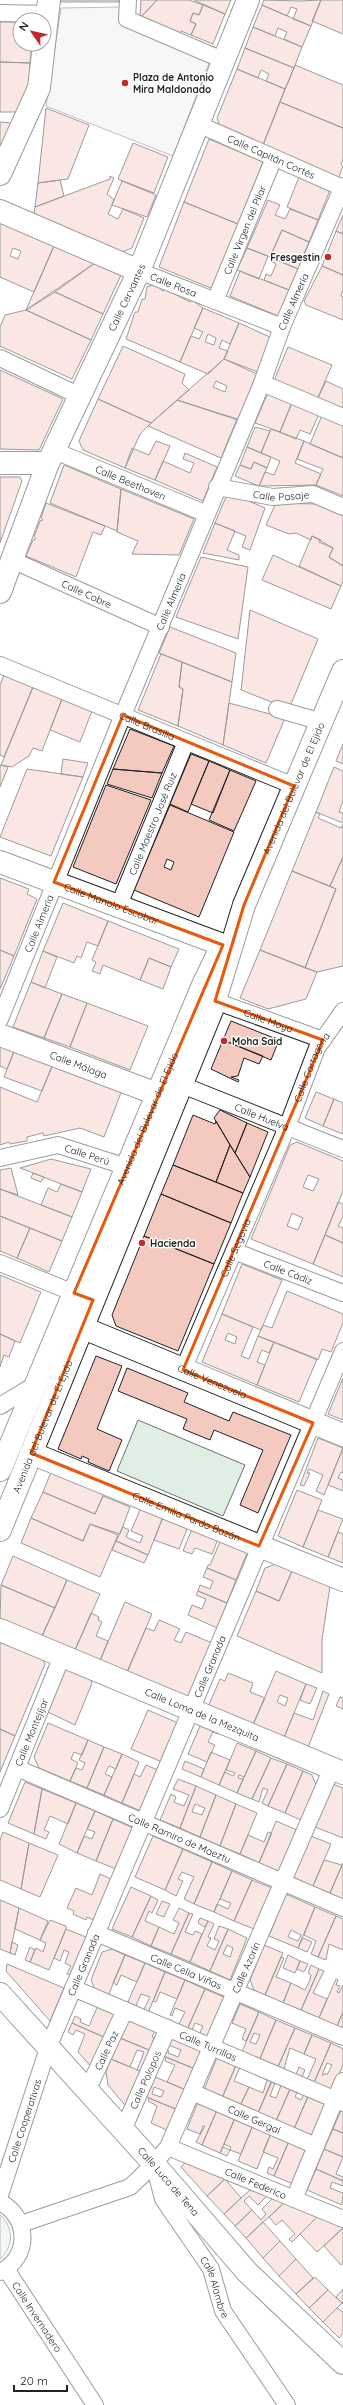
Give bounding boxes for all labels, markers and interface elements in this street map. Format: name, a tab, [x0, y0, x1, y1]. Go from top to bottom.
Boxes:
north arrow	[12, 12, 52, 52]
text: N	[16, 19, 32, 34]
place label: Plaza de Antonio Mira Maldonado	[133, 71, 214, 96]
marker: Plaza de Antonio Mira Maldonado	[120, 78, 130, 88]
street label: Calle Capitán Cortés	[225, 132, 317, 182]
street label: Calle Virgen del Pilar	[221, 183, 269, 277]
place label: Fresgestin	[270, 251, 320, 264]
marker: Fresgestin	[323, 252, 333, 262]
street label: Calle Cervantes	[106, 262, 148, 333]
street label: Calle Rosa	[148, 270, 198, 300]
street label: Calle Almería	[275, 271, 312, 332]
street label: Calle Beethoven	[93, 462, 168, 503]
street label: Calle Pasaje	[252, 488, 310, 504]
street label: Calle Almería	[153, 571, 189, 632]
street label: Calle Cobre	[60, 577, 114, 611]
street label: Calle Brasilia	[117, 709, 177, 743]
street label: Avenida del Bulevar de El Ejido	[260, 720, 328, 857]
street label: Calle Maestro José Ruiz	[126, 770, 180, 877]
street label: Calle Manolo Escobar	[62, 880, 161, 928]
street label: Calle Almería	[22, 893, 57, 954]
street label: Calle Moya	[242, 1006, 295, 1036]
street label: Calle Cartagena	[291, 1030, 333, 1104]
place label: Moha Said	[232, 1035, 282, 1048]
marker: Moha Said	[219, 1036, 229, 1046]
street label: Calle Málaga	[48, 1048, 109, 1082]
street label: Avenida del Bulevar de El Ejido	[114, 1051, 181, 1187]
street label: Calle Huelva	[233, 1101, 291, 1134]
street label: Calle Perú	[63, 1141, 111, 1168]
street label: Calle Segovia	[218, 1217, 254, 1279]
place label: Hacienda	[150, 1237, 195, 1250]
marker: Hacienda	[137, 1238, 147, 1248]
street label: Calle Cádiz	[262, 1257, 314, 1288]
street label: Avenida del Bulevar de El Ejido	[10, 1358, 76, 1495]
street label: Calle Venezuela	[176, 1362, 249, 1402]
street label: Calle Emilia Pardo Bazán	[131, 1489, 242, 1545]
street label: Calle Granada	[191, 1634, 229, 1700]
street label: Calle Loma de la Mezquita	[143, 1685, 261, 1744]
street label: Calle Montejíjar	[12, 1696, 51, 1768]
street label: Calle Ramiro de Maeztu	[126, 1811, 233, 1866]
street label: Calle Granada	[65, 1932, 103, 1998]
street label: Calle Azorín	[229, 1940, 263, 1995]
street label: Calle Celia Viñas	[148, 1951, 224, 1992]
street label: Calle Paz	[92, 2028, 122, 2072]
street label: Calle Turrillas	[177, 2028, 239, 2064]
street label: Calle Polopos	[127, 2048, 164, 2111]
street label: Calle Cooperativas	[5, 2077, 44, 2164]
street label: Calle Gergal	[226, 2102, 283, 2137]
street label: Calle Luca de Tena	[135, 2144, 202, 2219]
street label: Calle Federico	[223, 2165, 288, 2202]
street label: Calle Alambre	[197, 2254, 232, 2321]
street label: Calle Invernadero	[9, 2279, 65, 2355]
scale bar	[14, 2367, 67, 2393]
text: 20 m	[20, 2373, 48, 2388]

